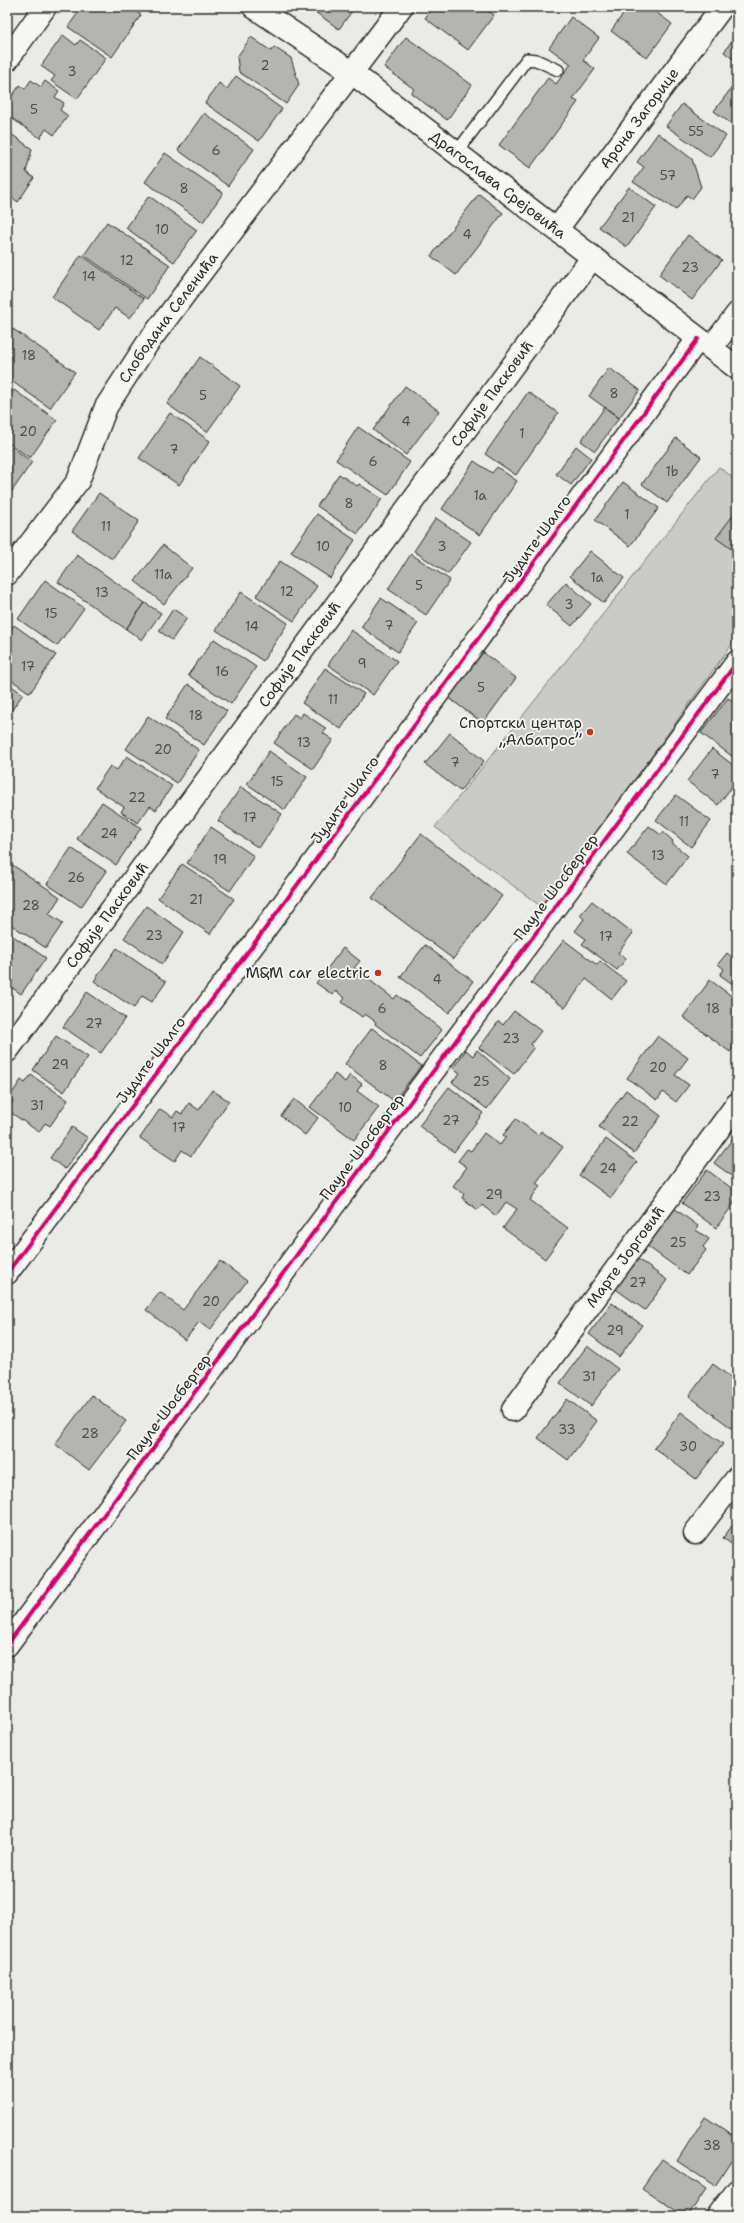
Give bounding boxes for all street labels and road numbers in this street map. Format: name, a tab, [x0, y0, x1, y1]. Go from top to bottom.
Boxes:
street label: Арона Загорице	[595, 64, 683, 173]
street label: Драгослава Срејовића	[426, 126, 571, 244]
street label: Слободана Селенића	[114, 248, 223, 387]
street label: Софије Пасковић	[446, 336, 538, 451]
street label: Јудите Шалго	[498, 491, 576, 587]
street label: Софије Пасковић	[254, 597, 345, 711]
street label: Јудите Шалго	[306, 752, 384, 848]
street label: Пауле Шосбергер	[509, 830, 603, 944]
street label: Софије Пасковић	[62, 858, 153, 972]
street label: Јудите Шалго	[112, 1013, 190, 1107]
street label: Пауле Шосбергер	[315, 1090, 409, 1204]
street label: Марте Јорговић	[581, 1202, 669, 1312]
street label: Пауле Шосбергер	[122, 1350, 216, 1464]

